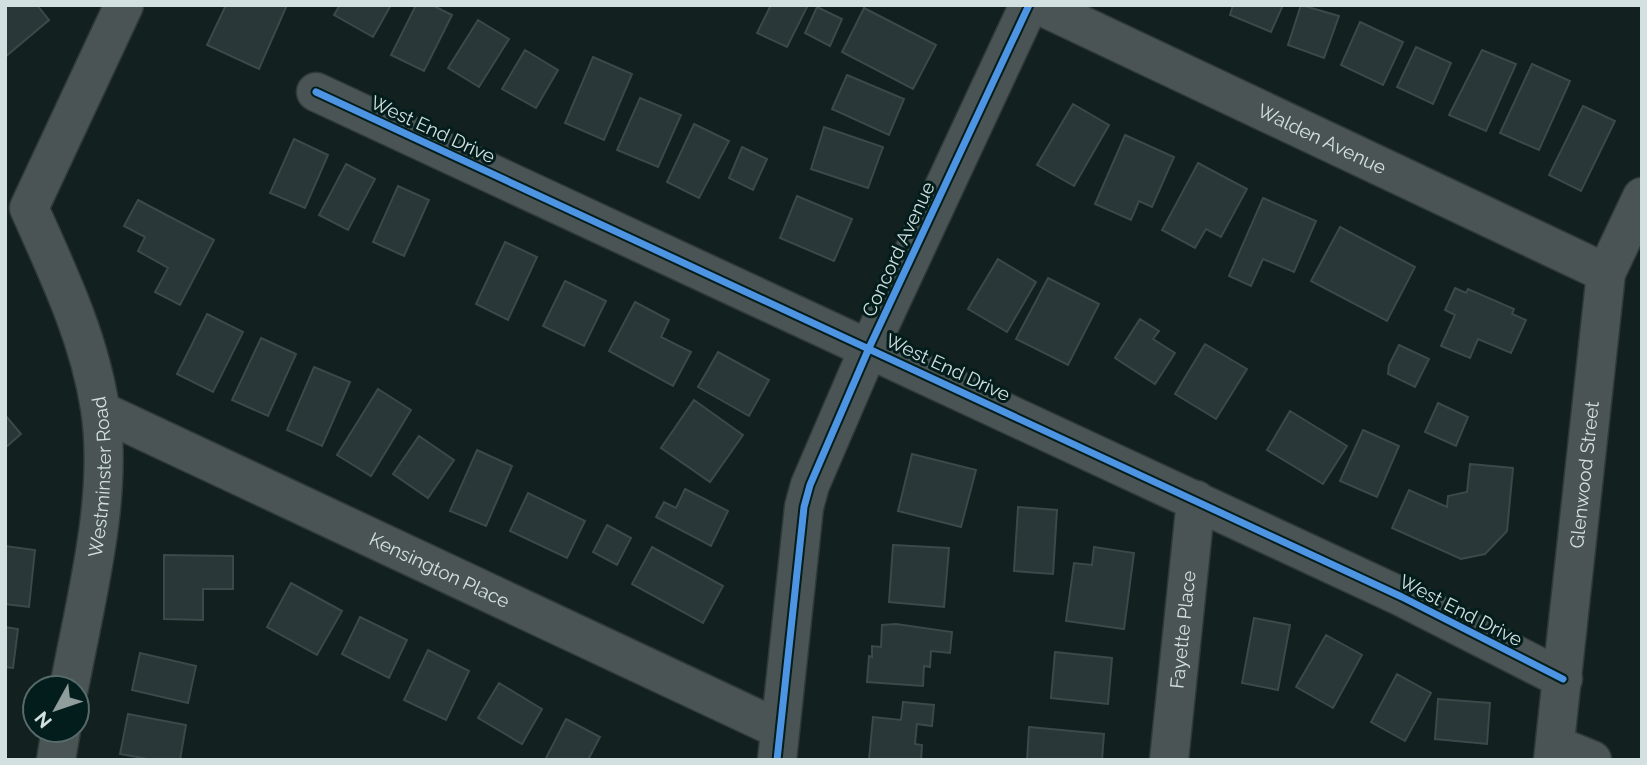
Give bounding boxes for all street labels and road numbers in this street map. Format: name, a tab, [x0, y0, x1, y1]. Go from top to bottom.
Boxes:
street label: West End Drive	[367, 91, 499, 167]
street label: Walden Avenue	[1254, 99, 1390, 178]
street label: Concord Avenue	[857, 178, 939, 320]
street label: West End Drive	[882, 329, 1014, 405]
street label: Westminster Road	[84, 395, 115, 559]
street label: Glenwood Street	[1565, 399, 1603, 549]
street label: Kensington Place	[366, 528, 513, 612]
street label: Fayette Place	[1165, 570, 1200, 690]
street label: West End Drive	[1396, 570, 1526, 650]

